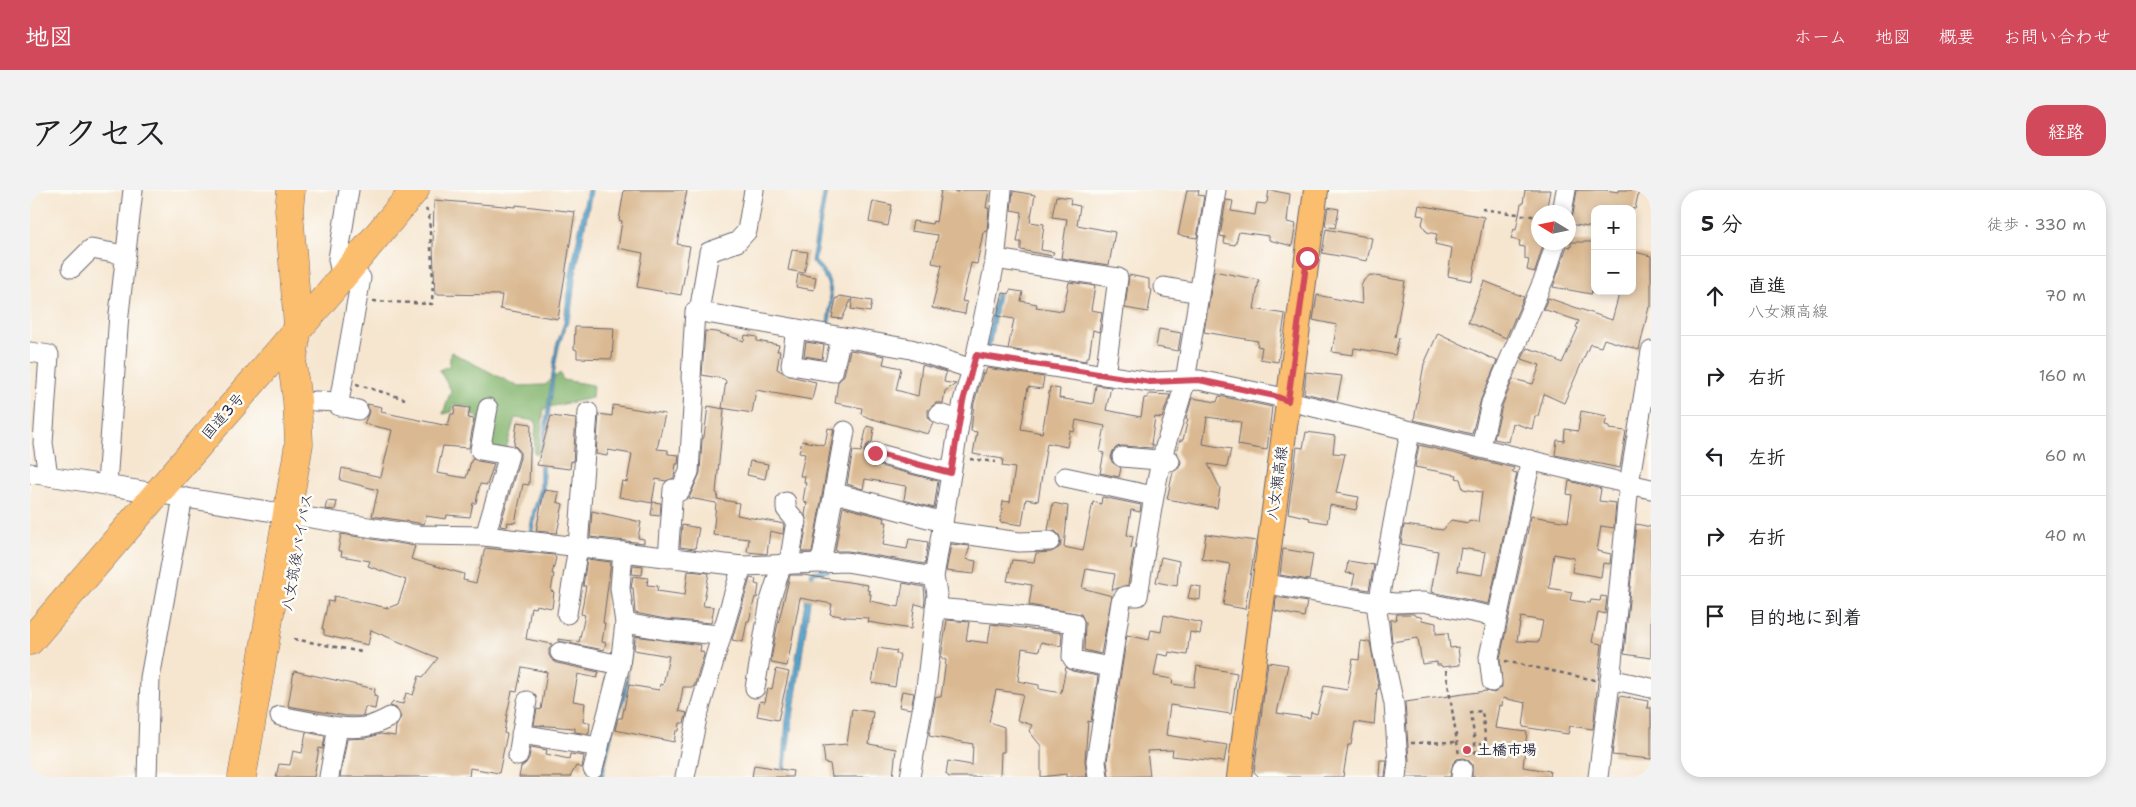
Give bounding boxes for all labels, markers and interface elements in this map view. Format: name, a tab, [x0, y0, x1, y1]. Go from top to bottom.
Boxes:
text: 地図	[25, 21, 73, 53]
text: ホーム	[1794, 25, 1847, 49]
text: 地図	[1875, 25, 1911, 49]
text: 概要	[1939, 25, 1975, 49]
text: お問い合わせ	[2003, 25, 2111, 49]
button: 経路	[2026, 105, 2106, 156]
text: アクセス	[30, 109, 168, 156]
north arrow	[1531, 205, 1576, 250]
map controls	[1591, 205, 1636, 295]
button: +	[1591, 205, 1636, 250]
text: 5 分	[1701, 210, 1742, 238]
text: 徒歩 · 330 m	[1987, 214, 2086, 235]
route start	[1296, 247, 1319, 270]
button: −	[1591, 250, 1636, 295]
text: 直進	[1748, 273, 1786, 298]
icon: ahead	[1701, 282, 1729, 310]
text: 70 m	[2045, 285, 2086, 306]
text: 八女瀬高線	[1748, 301, 1828, 322]
icon: right	[1701, 362, 1729, 390]
text: 右折	[1748, 365, 1786, 390]
text: 160 m	[2039, 365, 2086, 386]
street label: 国道3号	[197, 388, 249, 444]
route end	[864, 442, 887, 465]
icon: left	[1701, 442, 1729, 470]
street label: 八女瀬高線	[1262, 444, 1292, 522]
text: 左折	[1748, 445, 1786, 470]
text: 60 m	[2045, 445, 2086, 466]
street label: 八女筑後バイパス	[277, 491, 317, 613]
icon: right	[1701, 522, 1729, 550]
text: 右折	[1748, 525, 1786, 550]
text: 40 m	[2044, 525, 2086, 546]
icon: arrive	[1701, 602, 1729, 630]
text: 目的地に到着	[1748, 605, 1862, 630]
place label: 土橋市場	[1477, 740, 1537, 760]
marker: 土橋市場	[1461, 744, 1473, 756]

